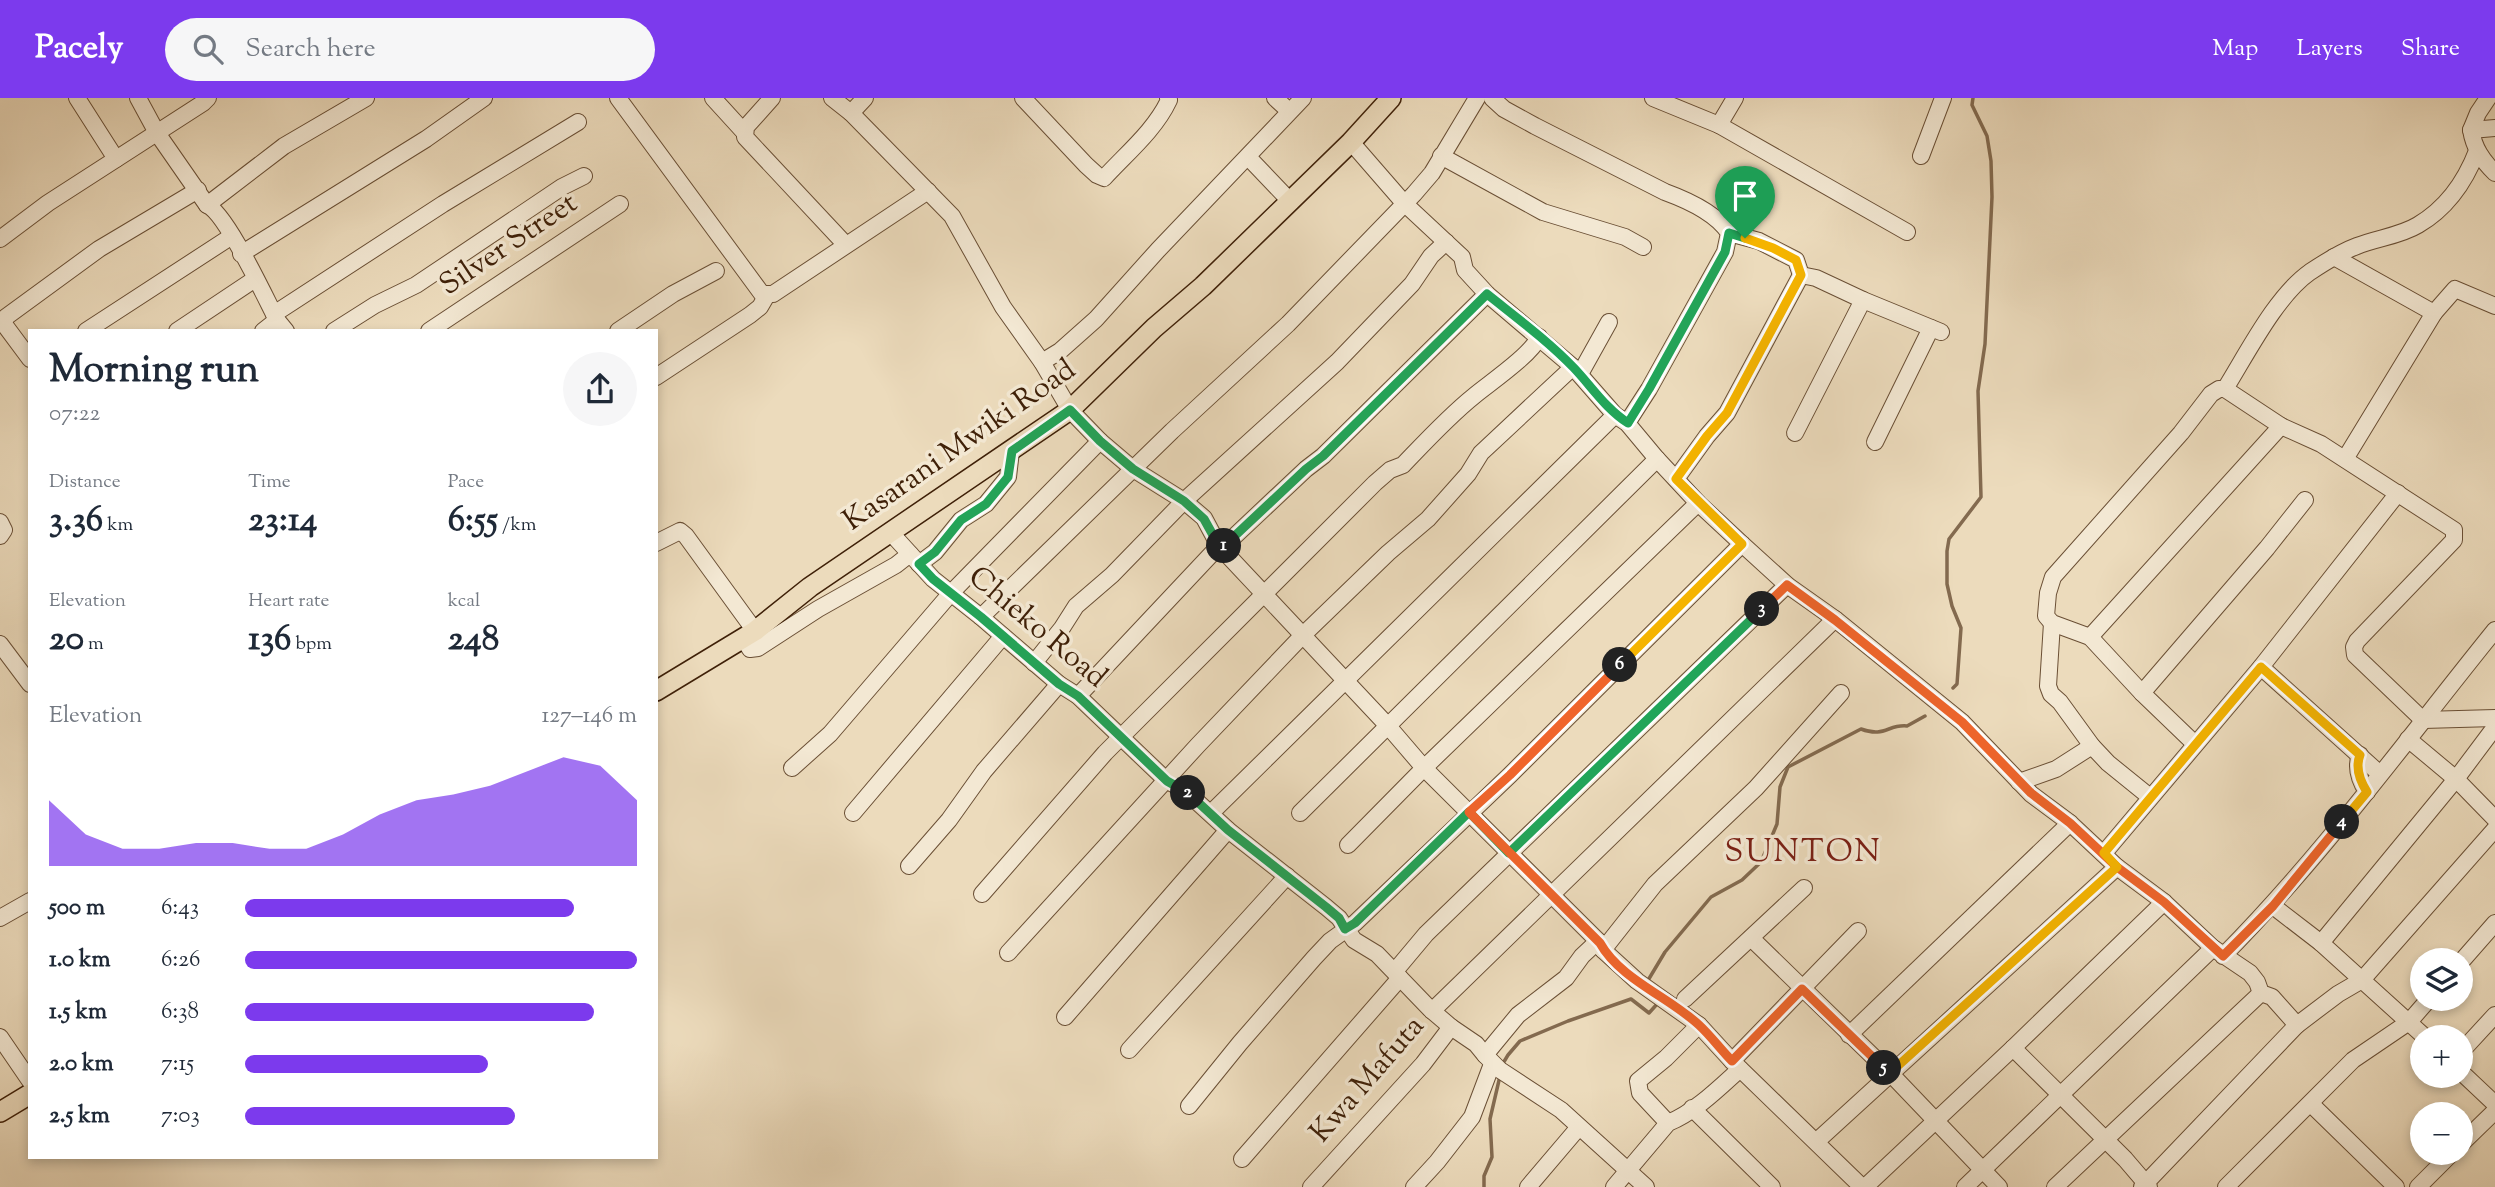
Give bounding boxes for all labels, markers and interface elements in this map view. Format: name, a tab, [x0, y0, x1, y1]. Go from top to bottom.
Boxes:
search box	[165, 18, 655, 81]
text: Pacely	[35, 25, 123, 73]
icon: search	[189, 30, 227, 68]
text: Search here	[245, 31, 376, 68]
text: Map	[2212, 32, 2258, 66]
text: Layers	[2296, 32, 2363, 66]
text: Share	[2401, 32, 2460, 66]
pin	[1715, 166, 1775, 238]
icon: arrive	[1726, 177, 1764, 215]
street label: Silver Street	[431, 183, 587, 307]
text: Morning run	[49, 345, 259, 399]
street label: Kasarani Mwiki Road	[835, 349, 1085, 543]
button: share	[563, 352, 637, 426]
text: 07:22	[49, 398, 100, 431]
text: Distance	[49, 469, 121, 496]
text: Time	[248, 469, 291, 496]
text: Pace	[448, 469, 484, 496]
text: 3.36	[49, 496, 103, 547]
text: 23:14	[248, 496, 318, 547]
text: 6:55	[448, 496, 498, 547]
text: km	[103, 512, 133, 539]
text: /km	[498, 512, 536, 539]
pin: 1	[1206, 528, 1242, 564]
text: 1	[1220, 532, 1227, 559]
street label: Chieko Road	[958, 557, 1116, 699]
text: Elevation	[49, 588, 126, 615]
text: Heart rate	[248, 588, 329, 615]
text: kcal	[448, 588, 480, 615]
pin: 3	[1744, 592, 1780, 626]
text: 3	[1758, 595, 1765, 622]
text: 20	[49, 615, 84, 666]
text: 136	[248, 615, 291, 666]
text: 248	[448, 615, 499, 666]
text: m	[84, 631, 104, 658]
text: bpm	[291, 631, 332, 658]
pin: 6	[1602, 648, 1638, 682]
text: 6	[1615, 651, 1624, 678]
text: Elevation	[49, 700, 142, 733]
text: 127–146 m	[542, 700, 637, 733]
pin: 2	[1170, 776, 1206, 810]
text: 2	[1183, 779, 1192, 806]
pin: 4	[2324, 804, 2360, 840]
text: 4	[2337, 808, 2346, 835]
district label: SUNTON	[1724, 830, 1882, 876]
text: 500 m	[49, 892, 105, 925]
text: 6:43	[161, 892, 199, 925]
text: 1.0 km	[49, 944, 111, 977]
text: 6:26	[161, 944, 200, 977]
map controls	[2410, 948, 2473, 1165]
button: layers	[2410, 948, 2473, 1011]
text: 1.5 km	[49, 996, 107, 1029]
text: 6:38	[161, 996, 199, 1029]
street label: Kwa Mafuta	[1301, 1007, 1435, 1153]
button: +	[2410, 1025, 2473, 1088]
text: 2.0 km	[49, 1048, 114, 1081]
text: 7:15	[161, 1048, 194, 1081]
pin: 5	[1867, 1051, 1902, 1086]
text: 5	[1880, 1054, 1887, 1081]
text: 2.5 km	[49, 1100, 110, 1133]
text: 7:03	[161, 1100, 200, 1133]
button: −	[2410, 1102, 2473, 1165]

